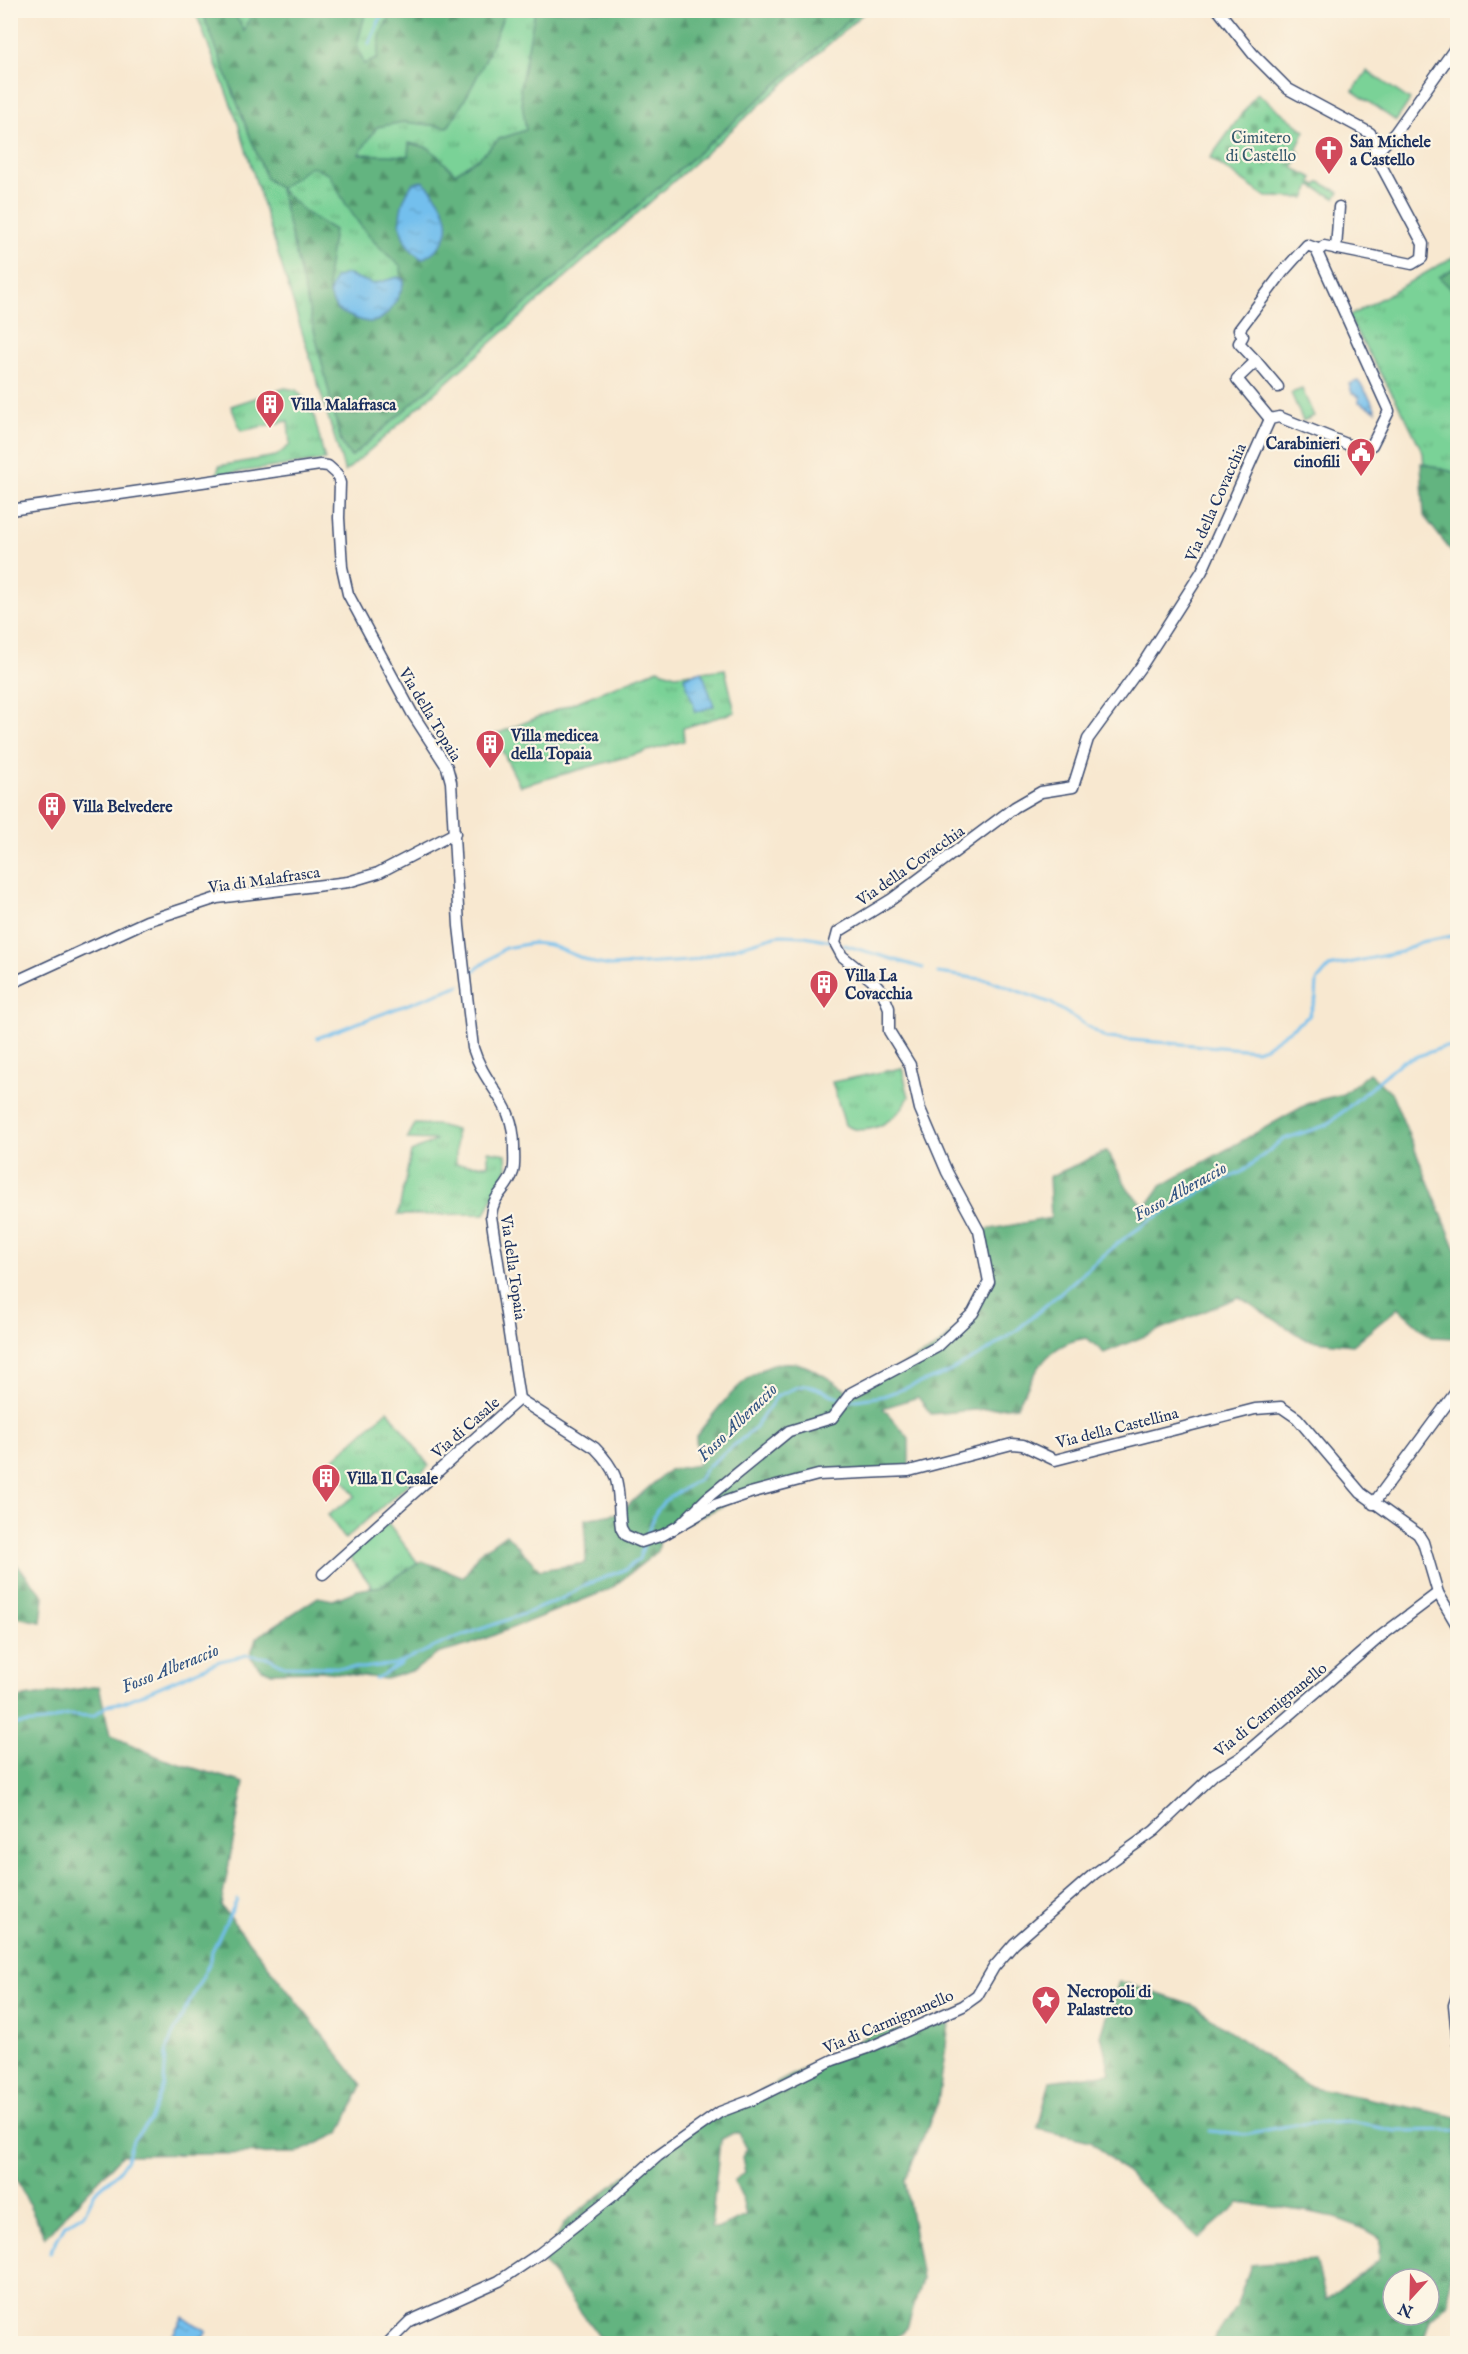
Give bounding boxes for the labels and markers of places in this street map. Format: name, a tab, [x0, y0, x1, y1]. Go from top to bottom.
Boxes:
place label: San Michele a Castello	[1350, 133, 1431, 171]
church icon: San Michele a Castello	[1313, 134, 1345, 176]
building icon: Villa Malafrasca	[254, 388, 286, 430]
place label: Villa Malafrasca	[290, 396, 397, 416]
place label: Carabinieri cinofili	[1266, 435, 1341, 473]
public building icon: Carabinieri cinofili	[1345, 436, 1377, 478]
place label: Villa medicea della Topaia	[510, 727, 600, 765]
building icon: Villa medicea della Topaia	[474, 728, 506, 770]
building icon: Villa Belvedere	[36, 790, 68, 832]
place label: Villa Belvedere	[72, 798, 173, 818]
place label: Villa La Covacchia	[844, 967, 913, 1005]
building icon: Villa La Covacchia	[808, 968, 840, 1010]
building icon: Villa Il Casale	[310, 1462, 342, 1504]
place label: Villa Il Casale	[346, 1470, 439, 1490]
place label: Necropoli di Palastreto	[1066, 1983, 1152, 2021]
place icon: Necropoli di Palastreto	[1030, 1984, 1062, 2026]

